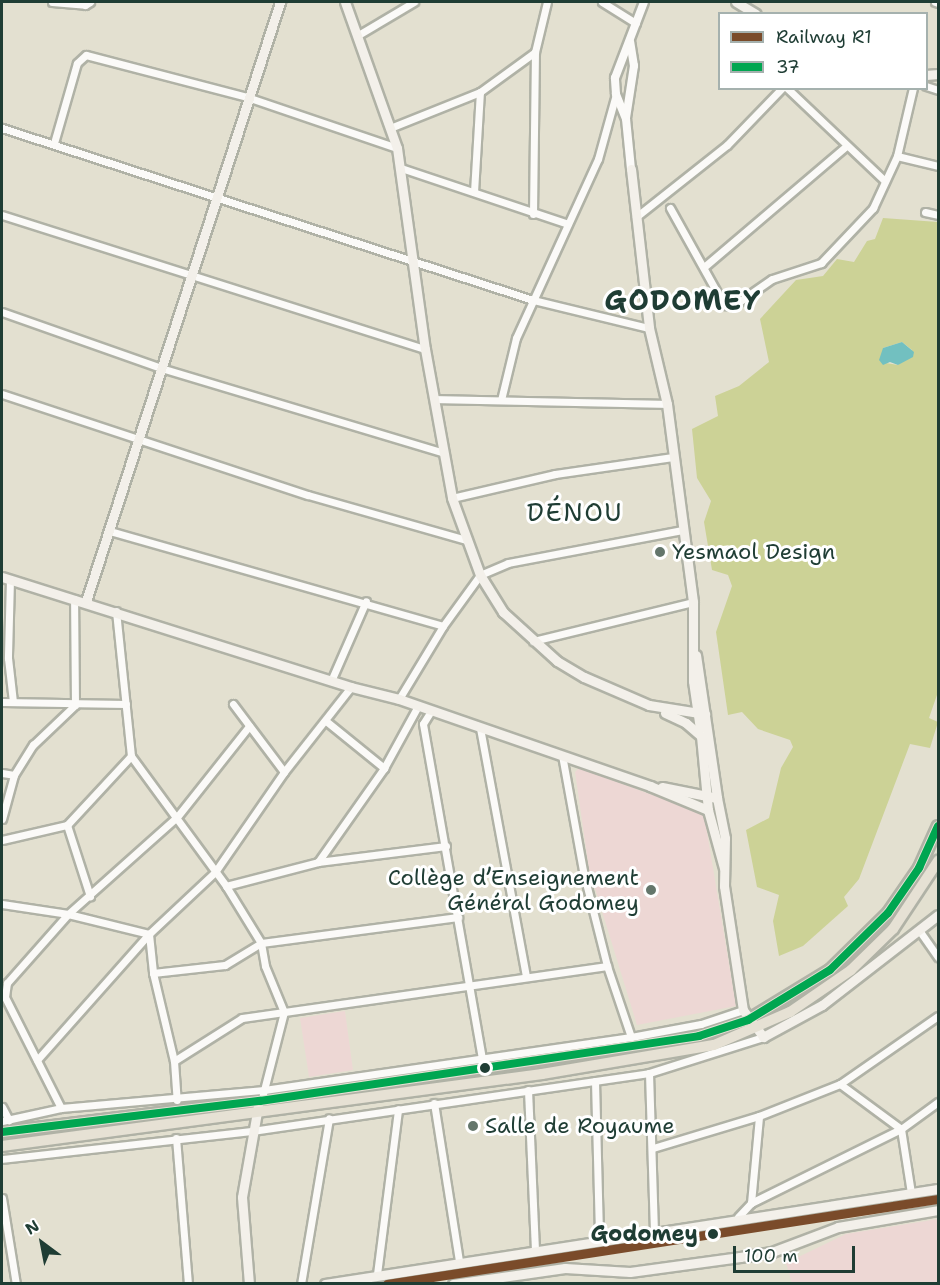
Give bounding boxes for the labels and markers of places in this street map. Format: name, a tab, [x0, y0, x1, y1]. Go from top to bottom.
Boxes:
place label: Yesmaol Design	[672, 539, 835, 565]
marker: Yesmaol Design	[653, 545, 667, 559]
place label: Collège d’Enseignement Général Godomey	[388, 864, 639, 915]
marker: Collège d’Enseignement Général Godomey	[644, 883, 658, 897]
unlabelled marker	[479, 1062, 491, 1074]
place label: Salle de Royaume	[485, 1113, 675, 1139]
marker: Salle de Royaume	[466, 1119, 480, 1133]
place label: Godomey	[590, 1221, 698, 1247]
marker: Godomey	[703, 1224, 723, 1244]

